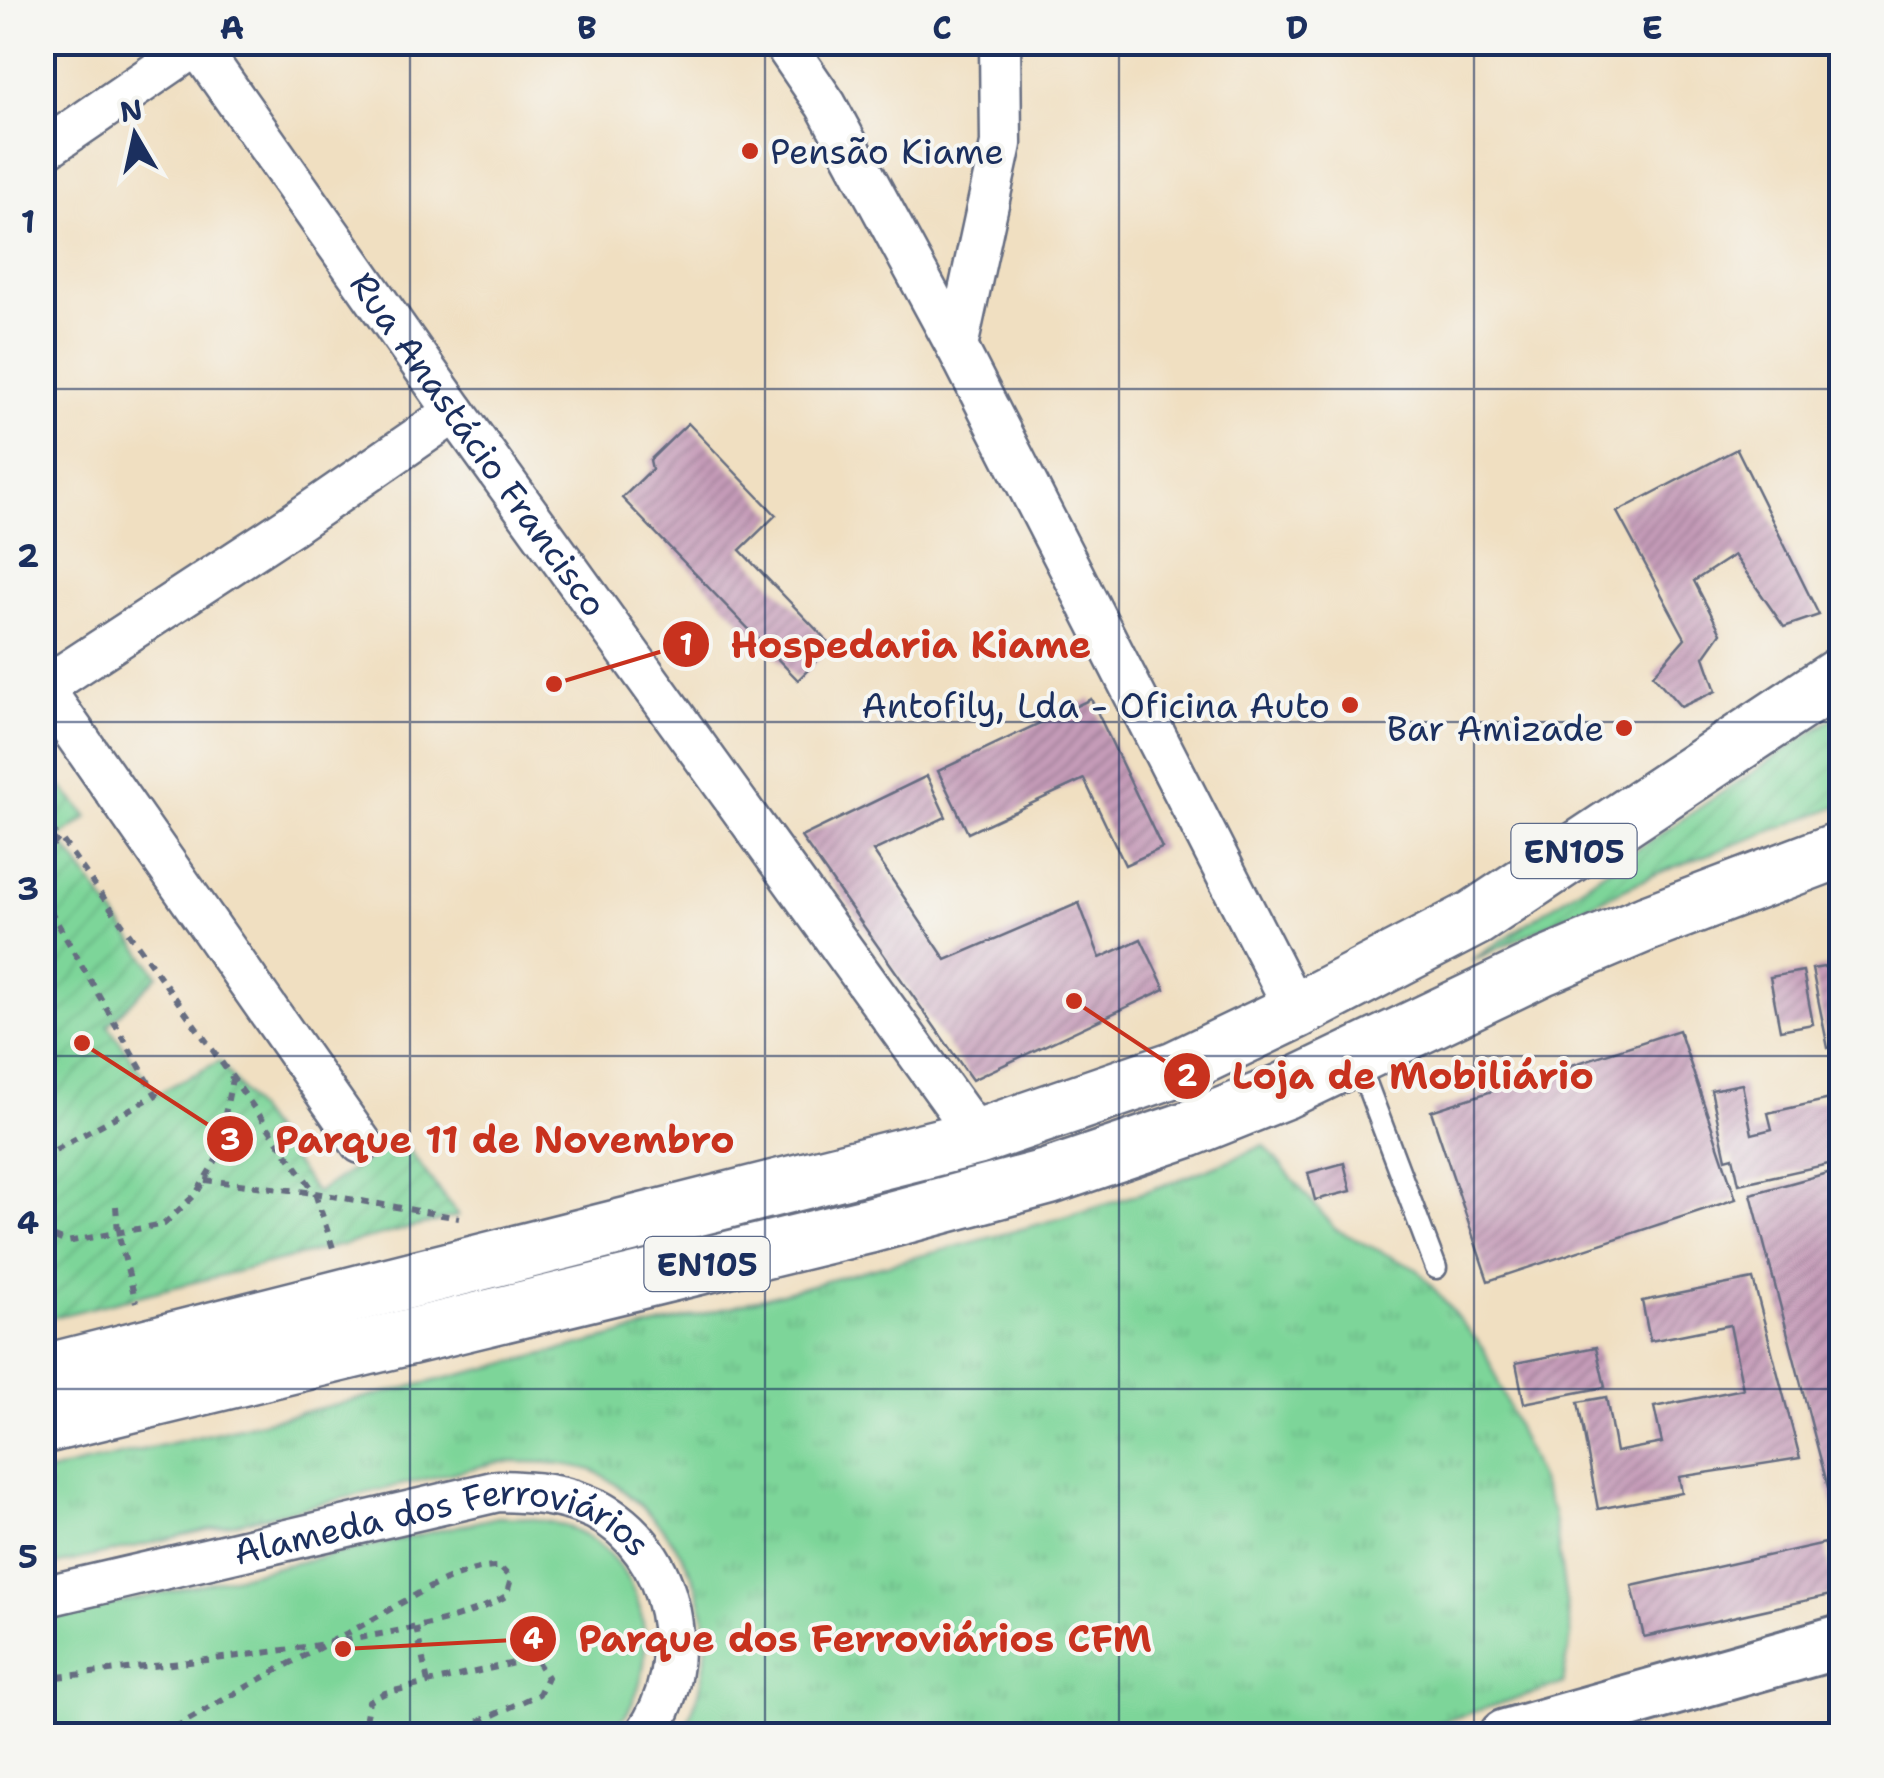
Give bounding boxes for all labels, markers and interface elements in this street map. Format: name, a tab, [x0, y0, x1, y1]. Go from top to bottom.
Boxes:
text: A	[220, 6, 244, 49]
text: B	[577, 6, 597, 49]
text: C	[932, 6, 952, 49]
text: D	[1286, 6, 1308, 49]
text: E	[1641, 6, 1663, 49]
north arrow	[85, 85, 185, 185]
text: N	[117, 90, 145, 131]
place label: Pensão Kiame	[770, 128, 1004, 175]
marker: Pensão Kiame	[739, 140, 761, 162]
text: 1	[21, 200, 35, 243]
street label: Rua Anastácio Francisco	[340, 262, 618, 626]
text: 2	[17, 534, 39, 577]
callout: Hospedaria Kiame	[661, 610, 1112, 678]
text: Hospedaria Kiame	[731, 619, 1091, 670]
text: 1	[679, 624, 693, 665]
place label: Antofily, Lda - Oficina Auto	[862, 682, 1330, 729]
marker: Antofily, Lda - Oficina Auto	[1339, 694, 1361, 716]
place label: Bar Amizade	[1387, 705, 1604, 752]
marker: Bar Amizade	[1613, 717, 1635, 739]
road number: EN105	[1512, 824, 1636, 878]
text: 3	[17, 867, 39, 910]
callout: Loja de Mobiliário	[1162, 1042, 1614, 1110]
text: Loja de Mobiliário	[1232, 1050, 1594, 1101]
text: 2	[1177, 1055, 1198, 1096]
callout: Parque 11 de Novembro	[205, 1105, 755, 1173]
text: Parque 11 de Novembro	[275, 1114, 735, 1165]
text: 3	[220, 1119, 241, 1160]
text: 4	[17, 1201, 39, 1244]
road number: EN105	[644, 1237, 770, 1291]
text: Alameda dos Ferroviários	[229, 1468, 662, 1575]
text: 5	[18, 1535, 38, 1578]
street label: Alameda dos Ferroviários	[217, 1536, 653, 1586]
callout: Parque dos Ferroviários CFM	[508, 1605, 1172, 1673]
text: Parque dos Ferroviários CFM	[578, 1613, 1152, 1664]
text: 4	[523, 1618, 544, 1659]

